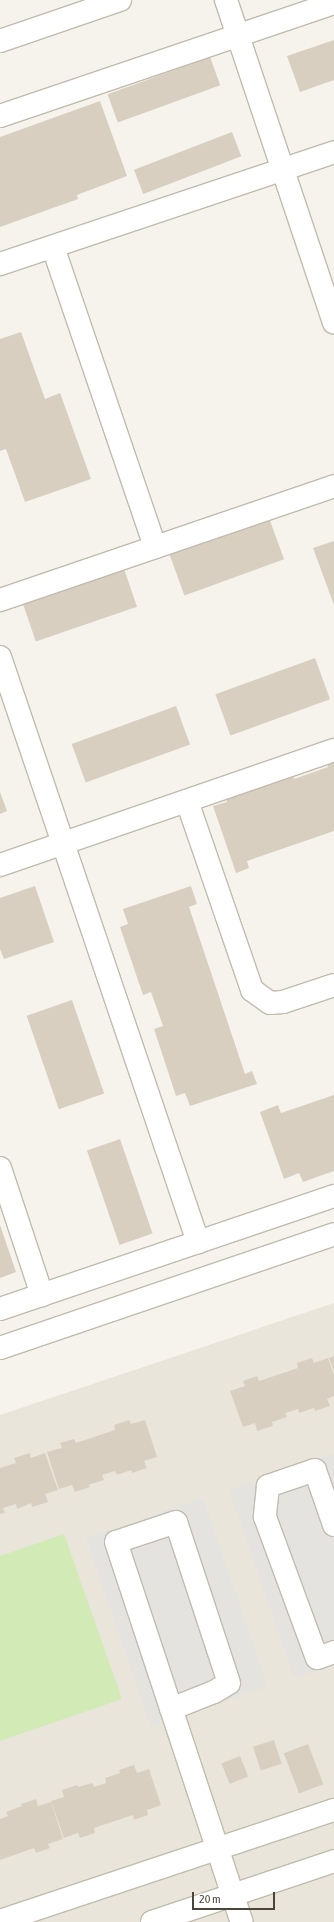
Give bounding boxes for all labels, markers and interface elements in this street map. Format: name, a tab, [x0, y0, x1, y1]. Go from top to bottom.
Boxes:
scale bar	[194, 1884, 277, 1910]
text: 20 m	[199, 1892, 221, 1906]

